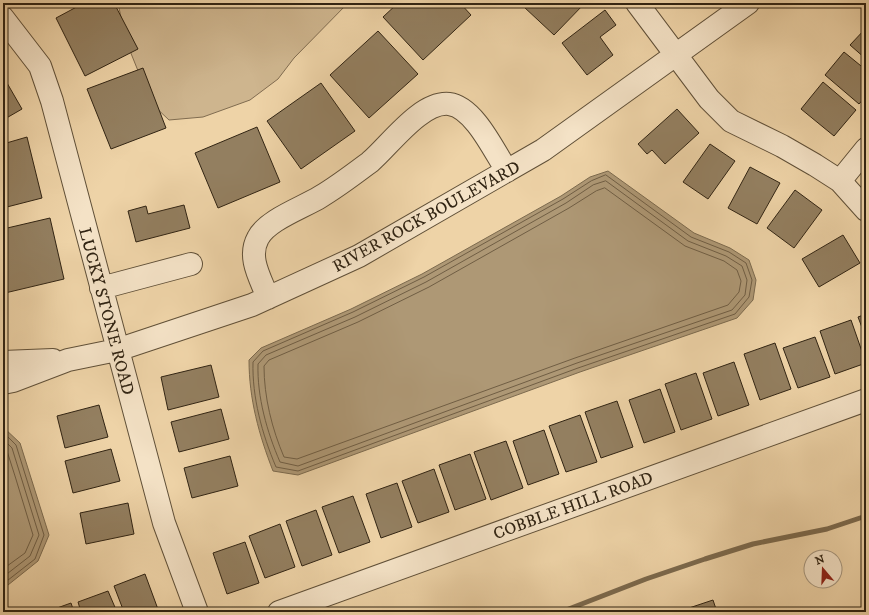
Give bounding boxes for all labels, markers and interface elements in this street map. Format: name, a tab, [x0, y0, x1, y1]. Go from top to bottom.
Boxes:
street label: RIVER ROCK BOULEVARD	[329, 156, 524, 278]
street label: LUCKY STONE ROAD	[73, 225, 139, 397]
street label: COBBLE HILL ROAD	[490, 467, 656, 545]
north arrow	[803, 549, 843, 589]
text: N	[814, 552, 827, 569]

